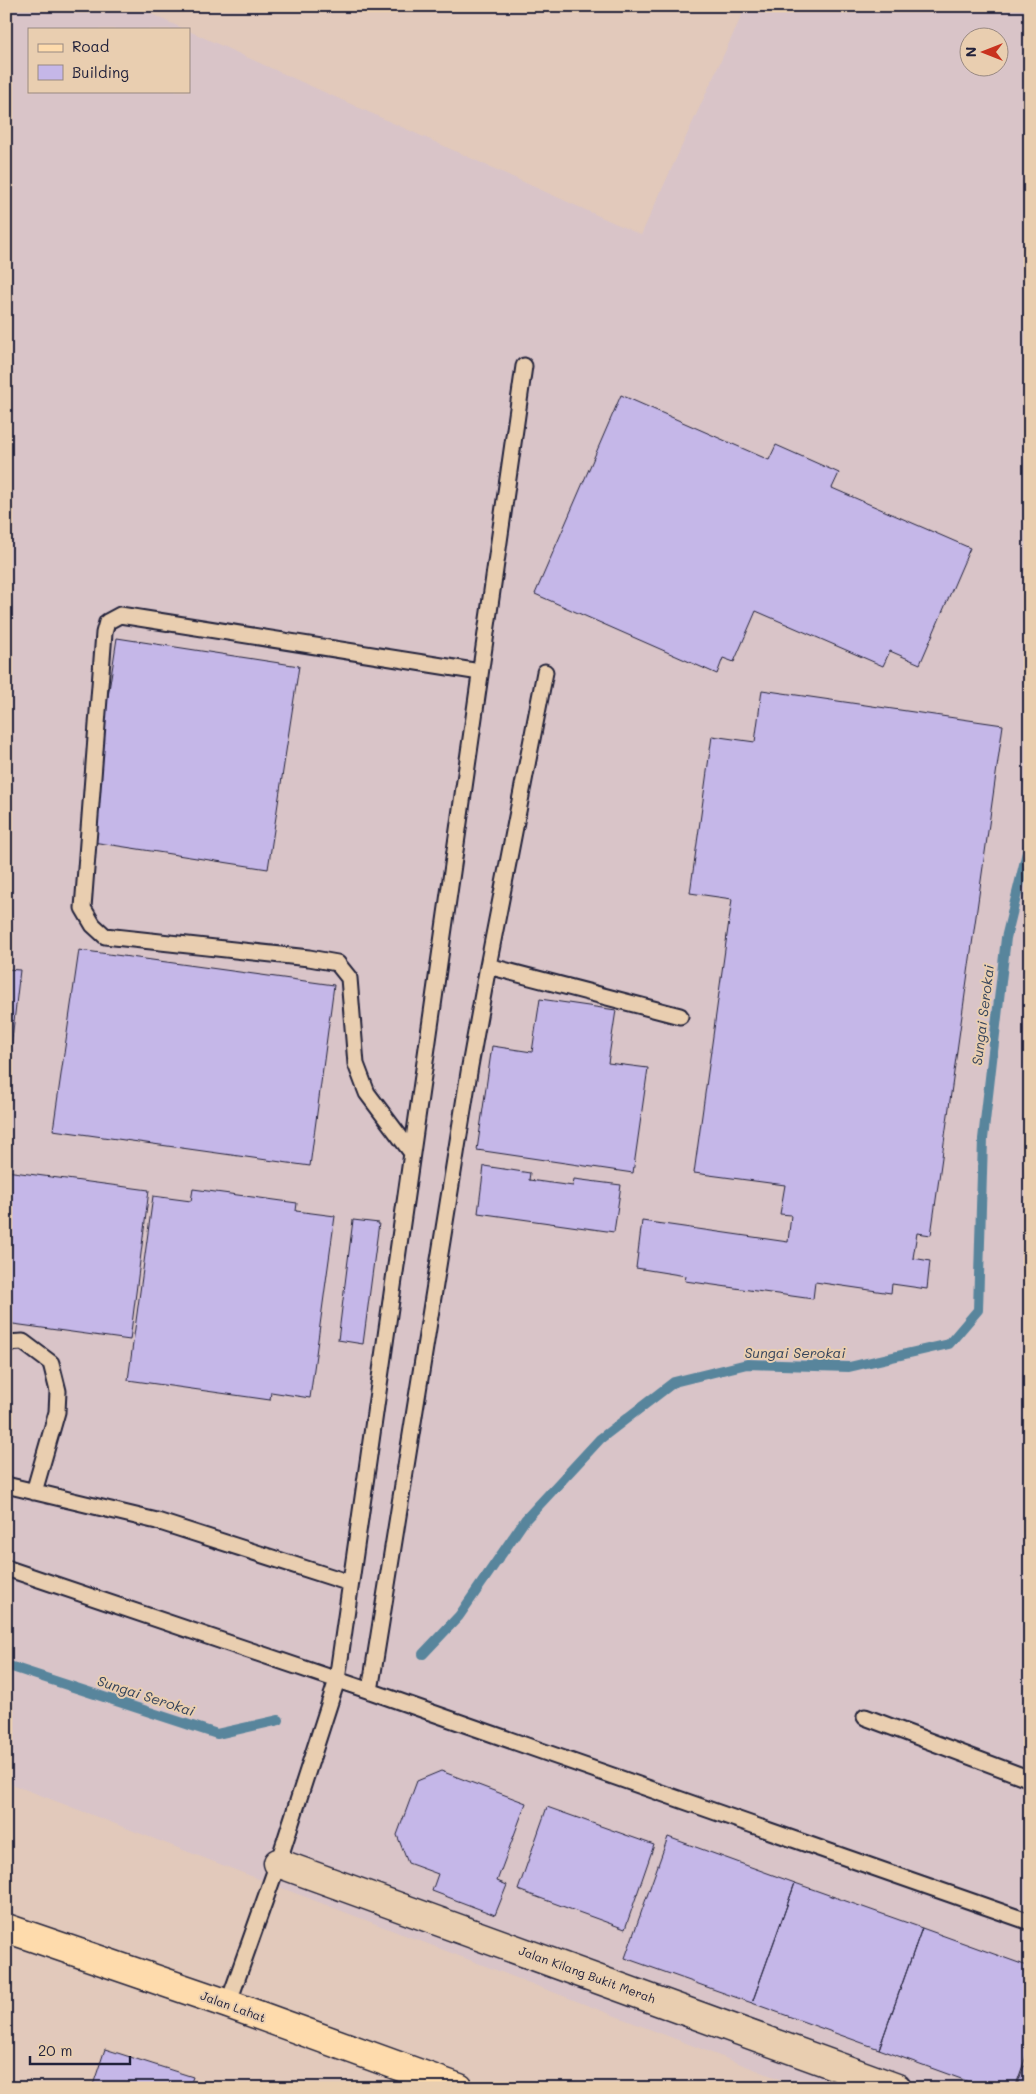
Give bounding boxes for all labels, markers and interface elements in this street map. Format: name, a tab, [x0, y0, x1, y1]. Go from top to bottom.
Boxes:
legend	[28, 28, 190, 92]
north arrow	[958, 28, 1008, 78]
text: Road	[72, 36, 109, 56]
text: N	[961, 47, 980, 57]
text: Building	[72, 62, 129, 82]
water label: Sungai Serokai	[967, 963, 998, 1066]
water label: Sungai Serokai	[744, 1343, 846, 1362]
water label: Sungai Serokai	[95, 1671, 198, 1720]
street label: Jalan Kilang Bukit Merah	[517, 1942, 658, 2006]
street label: Jalan Lahat	[198, 1987, 268, 2025]
scale bar	[30, 2034, 130, 2066]
text: 20 m	[38, 2040, 72, 2060]

